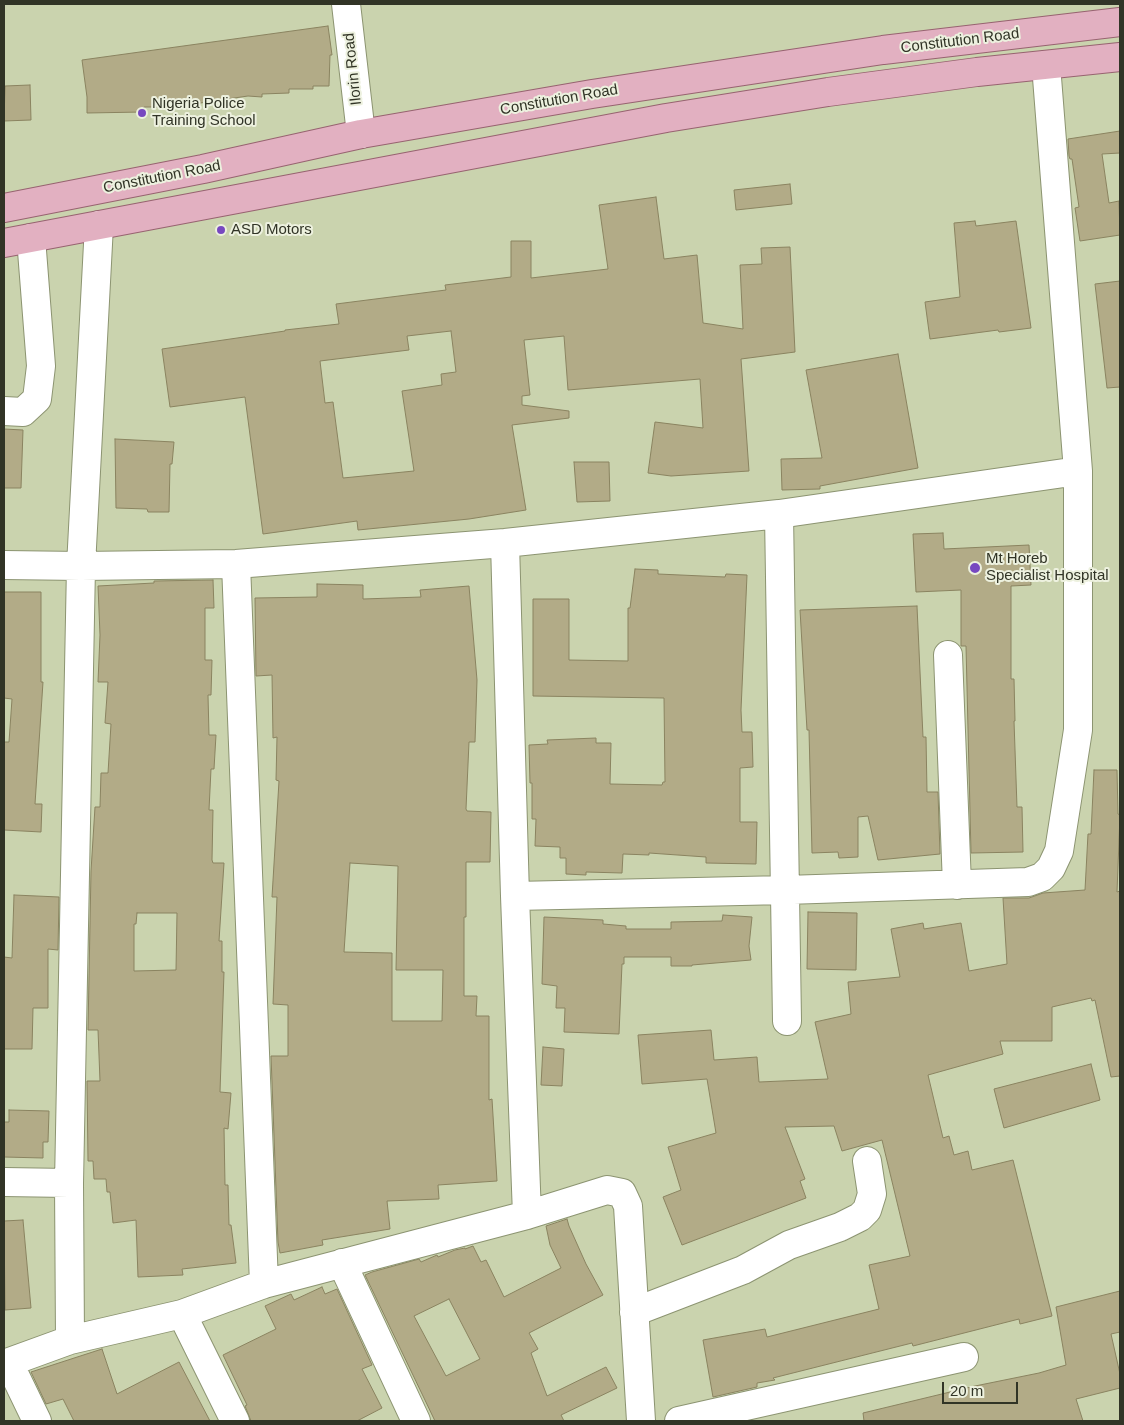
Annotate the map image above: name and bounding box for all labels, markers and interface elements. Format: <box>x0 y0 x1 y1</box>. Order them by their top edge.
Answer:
street label: Constitution Road <box>900 25 1020 57</box>
street label: Ilorin Road <box>340 32 366 106</box>
street label: Constitution Road <box>499 81 619 119</box>
place label: Nigeria Police Training School <box>152 95 256 130</box>
marker: Nigeria Police Training School <box>136 107 148 119</box>
street label: Constitution Road <box>102 157 222 197</box>
place label: ASD Motors <box>231 221 312 239</box>
marker: ASD Motors <box>215 224 227 236</box>
place label: Mt Horeb Specialist Hospital <box>986 550 1109 585</box>
marker: Mt Horeb Specialist Hospital <box>968 561 982 575</box>
scale bar <box>944 1372 1020 1404</box>
text: 20 m <box>950 1382 983 1399</box>

